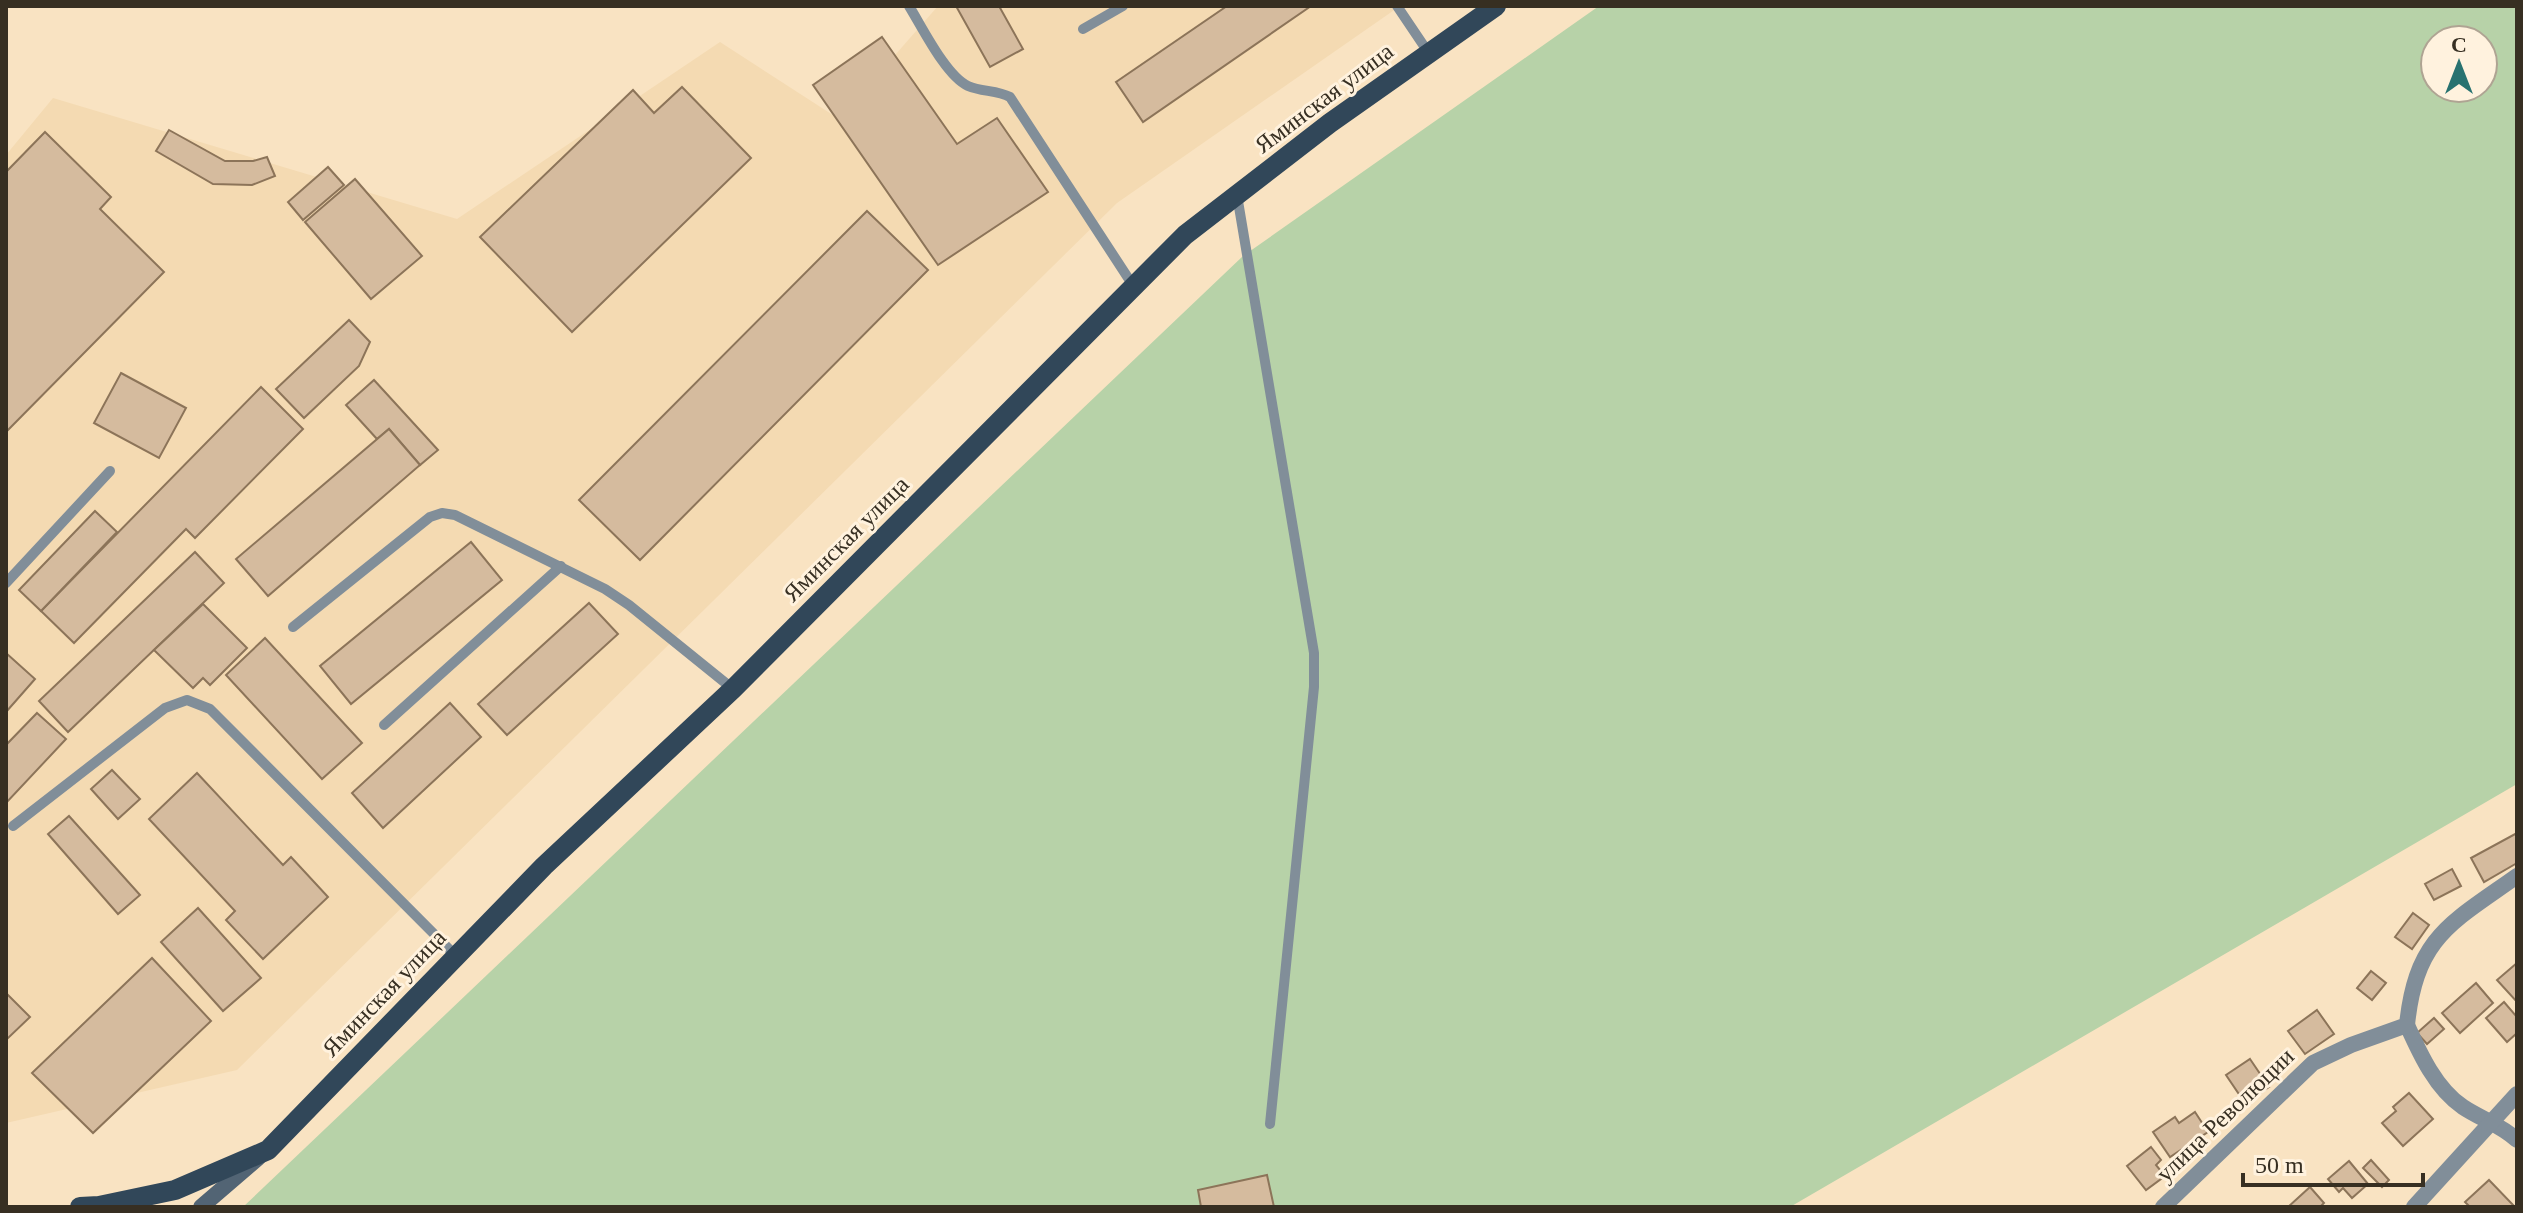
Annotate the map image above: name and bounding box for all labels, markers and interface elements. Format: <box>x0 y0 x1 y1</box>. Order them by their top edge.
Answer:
north arrow <box>2419 24 2499 104</box>
text: С <box>2451 32 2467 57</box>
street label: Яминская улица <box>1250 38 1398 158</box>
street label: Яминская улица <box>778 471 914 607</box>
street label: Яминская улица <box>317 924 451 1062</box>
street label: улица Революции <box>2151 1043 2299 1187</box>
scale bar <box>2243 1137 2423 1187</box>
text: 50 m <box>2255 1152 2304 1178</box>

